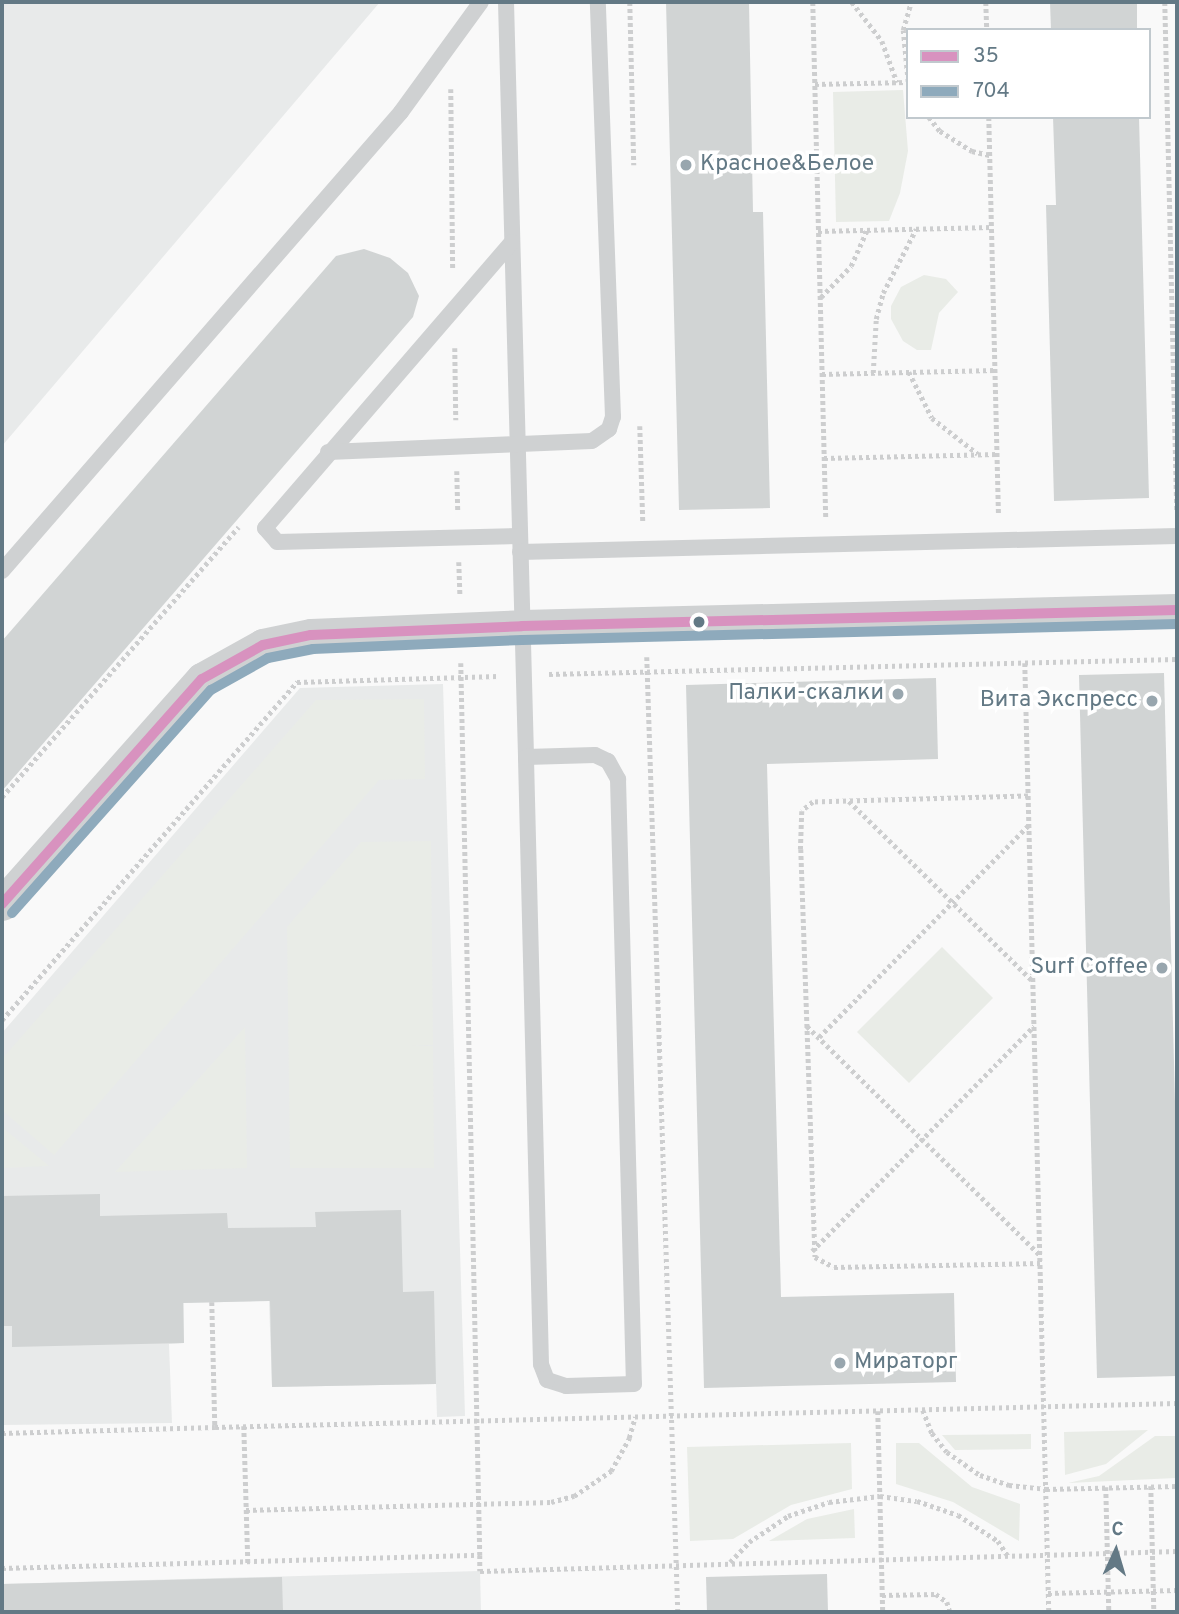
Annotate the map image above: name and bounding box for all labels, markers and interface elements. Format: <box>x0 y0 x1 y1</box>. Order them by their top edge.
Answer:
legend <box>906 28 1151 119</box>
text: 35 <box>973 43 999 70</box>
text: 704 <box>973 78 1010 105</box>
place label: Красное&Белое <box>700 151 874 179</box>
marker: Красное&Белое <box>678 157 694 173</box>
unlabelled marker <box>692 615 706 629</box>
place label: Палки-скалки <box>728 680 884 708</box>
marker: Палки-скалки <box>890 686 906 702</box>
place label: Вита Экспресс <box>980 687 1138 715</box>
marker: Вита Экспресс <box>1144 693 1160 709</box>
place label: Surf Coffee <box>1030 954 1148 982</box>
marker: Surf Coffee <box>1154 960 1170 976</box>
place label: Мираторг <box>854 1349 958 1377</box>
marker: Мираторг <box>832 1355 848 1371</box>
north arrow <box>1081 1516 1151 1586</box>
text: С <box>1111 1518 1124 1542</box>

